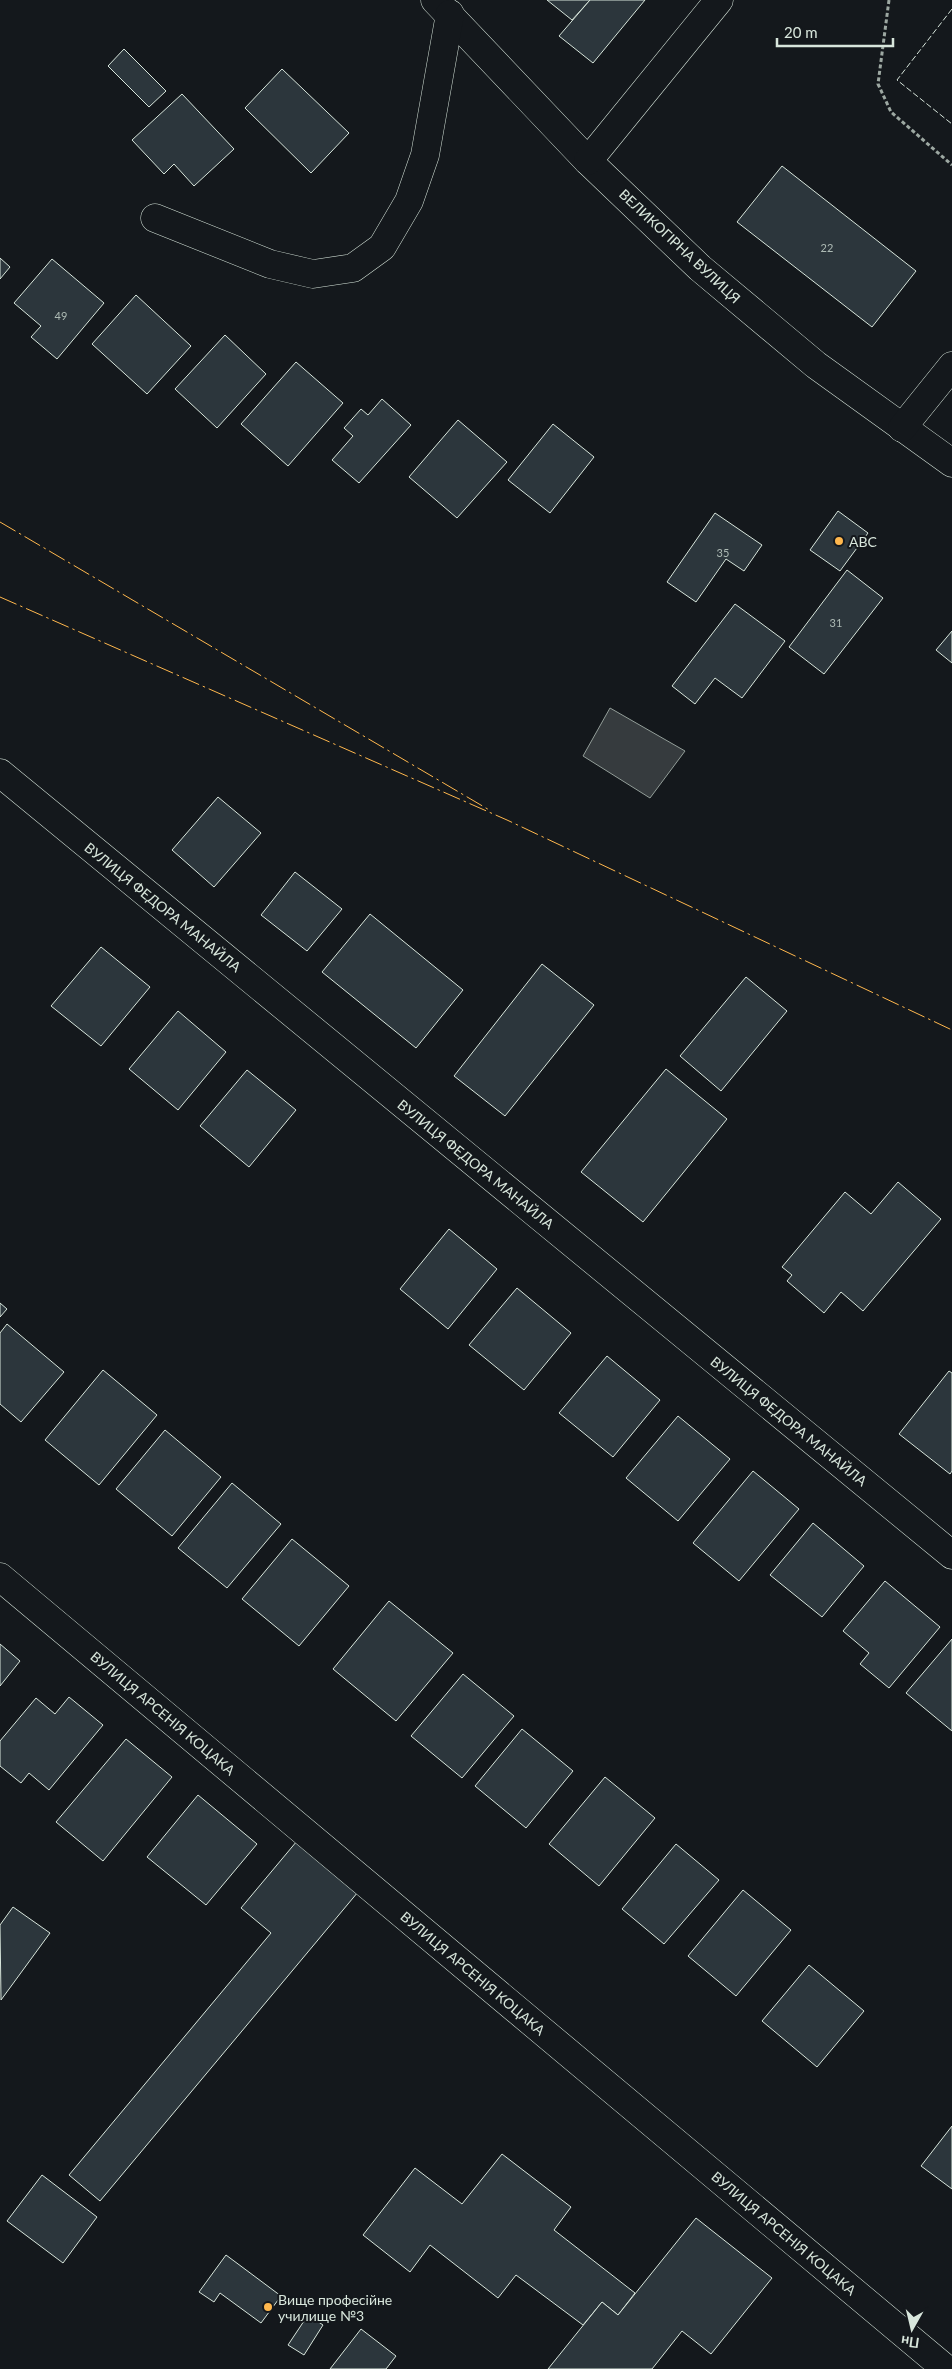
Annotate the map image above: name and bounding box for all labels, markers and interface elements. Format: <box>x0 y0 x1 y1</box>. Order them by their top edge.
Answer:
scale bar <box>777 15 893 47</box>
text: 20 m <box>784 23 818 41</box>
street label: ВЕЛИКОГІРНА ВУЛИЦЯ <box>616 185 744 307</box>
house number: 22 <box>821 241 833 254</box>
house number: 49 <box>55 309 67 322</box>
place label: АВС <box>849 533 878 550</box>
marker: АВС <box>833 535 845 547</box>
house number: 35 <box>717 546 729 559</box>
house number: 31 <box>830 616 842 629</box>
street label: ВУЛИЦЯ ФЕДОРА МАНАЙЛА <box>81 839 245 976</box>
street label: ВУЛИЦЯ ФЕДОРА МАНАЙЛА <box>394 1096 558 1233</box>
street label: ВУЛИЦЯ ФЕДОРА МАНАЙЛА <box>707 1353 871 1490</box>
street label: ВУЛИЦЯ АРСЕНІЯ КОЦАКА <box>87 1647 239 1779</box>
street label: ВУЛИЦЯ АРСЕНІЯ КОЦАКА <box>397 1907 549 2039</box>
street label: ВУЛИЦЯ АРСЕНІЯ КОЦАКА <box>708 2167 860 2299</box>
place label: Вище професійне училище №3 <box>278 2291 392 2324</box>
marker: Вище професійне училище №3 <box>262 2301 274 2313</box>
north arrow <box>887 2304 937 2354</box>
text: Пн <box>900 2333 920 2352</box>

